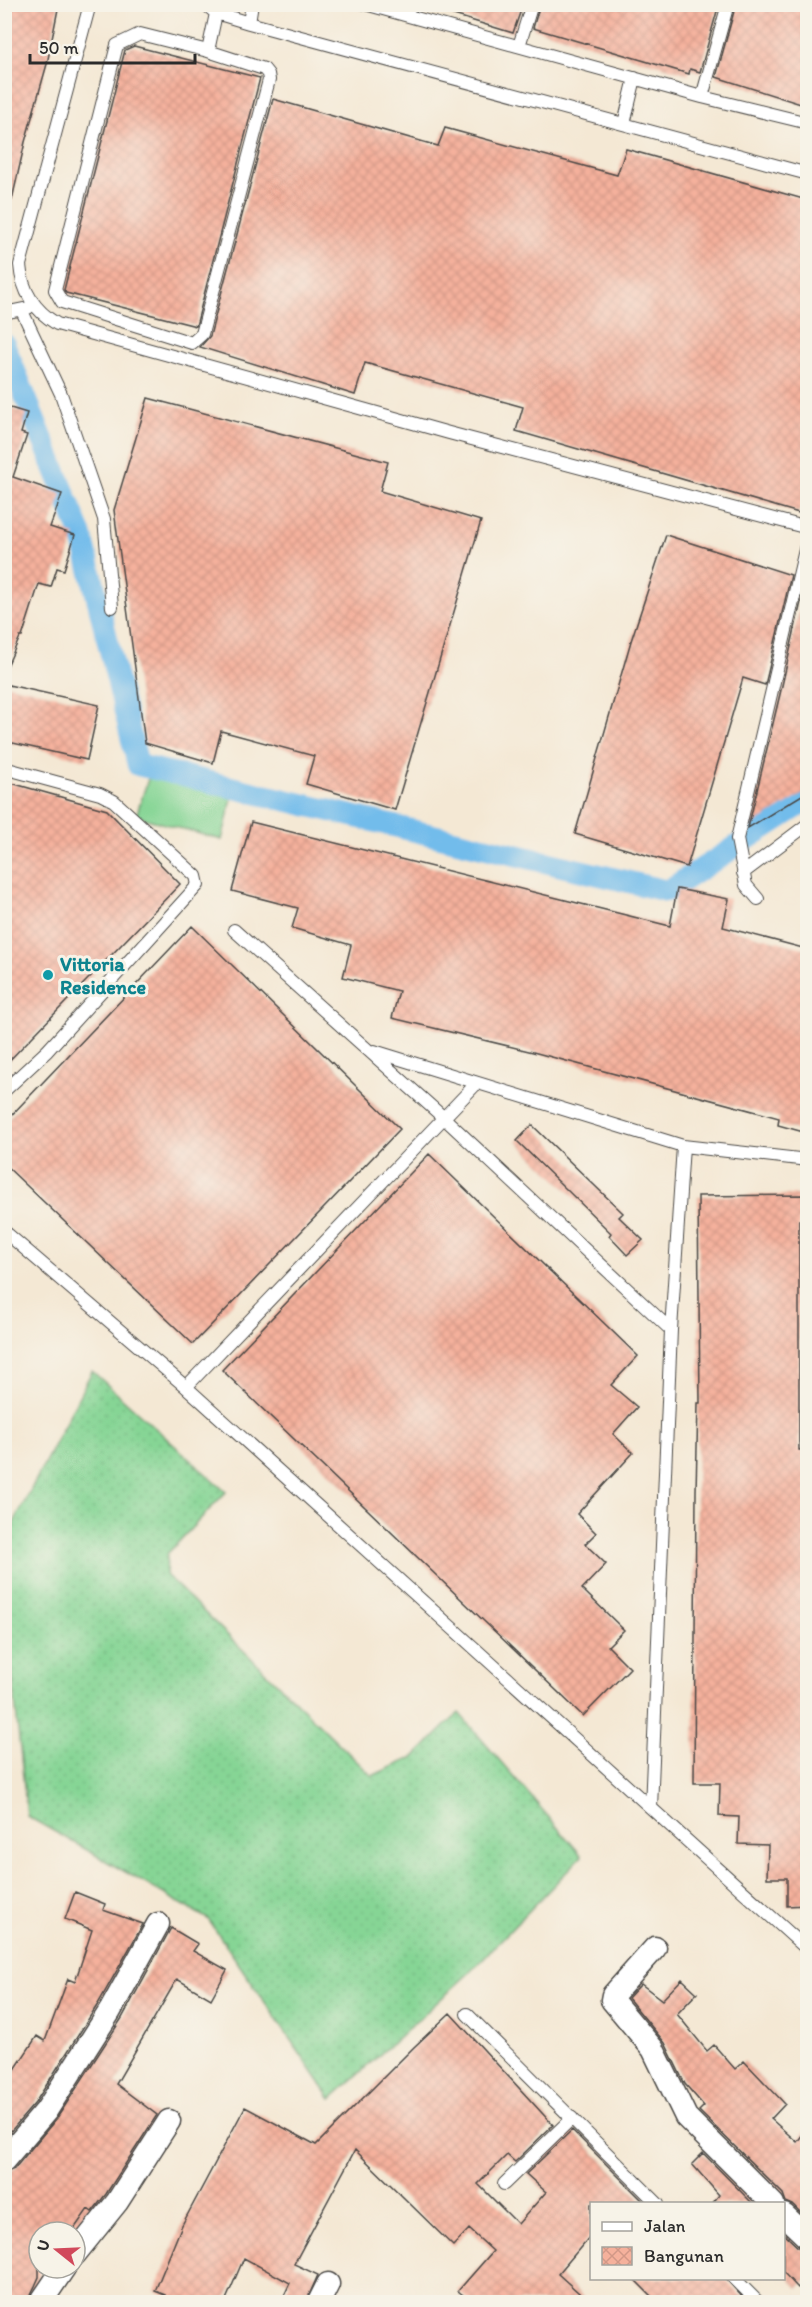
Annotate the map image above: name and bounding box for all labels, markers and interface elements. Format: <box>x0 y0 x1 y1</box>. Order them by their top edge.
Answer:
scale bar <box>30 27 195 65</box>
text: 50 m <box>39 37 79 59</box>
place label: Vittoria Residence <box>60 952 147 999</box>
marker: Vittoria Residence <box>41 968 55 982</box>
legend <box>590 2202 785 2280</box>
text: Jalan <box>644 2215 686 2237</box>
north arrow <box>27 2220 87 2280</box>
text: U <box>33 2238 54 2253</box>
text: Bangunan <box>644 2245 724 2267</box>

